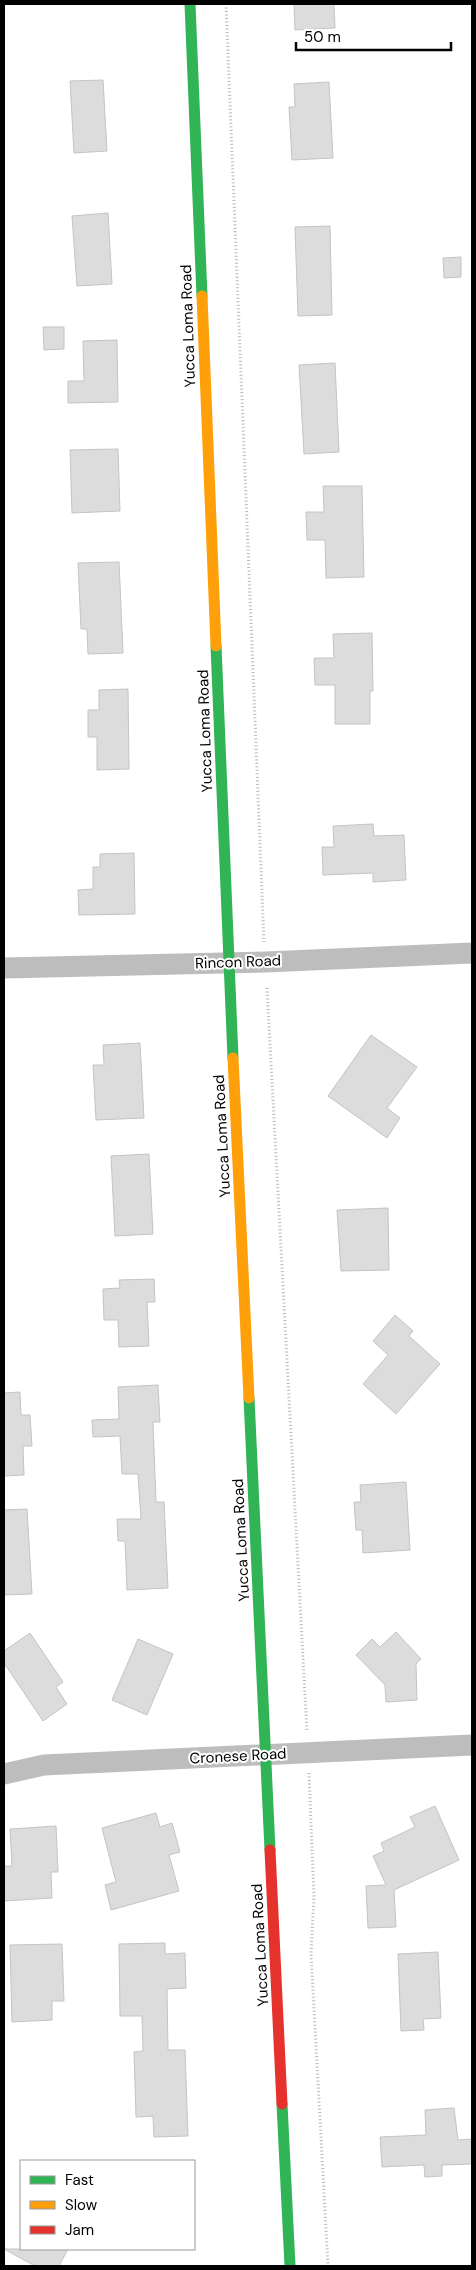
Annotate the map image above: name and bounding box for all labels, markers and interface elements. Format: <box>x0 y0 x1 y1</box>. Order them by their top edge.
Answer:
scale bar <box>296 20 451 52</box>
text: 50 m <box>304 27 341 47</box>
street label: Yucca Loma Road <box>176 264 200 388</box>
street label: Yucca Loma Road <box>193 669 217 793</box>
street label: Rincon Road <box>195 951 281 973</box>
street label: Yucca Loma Road <box>209 1074 235 1198</box>
street label: Yucca Loma Road <box>228 1478 254 1602</box>
street label: Cronese Road <box>189 1743 287 1769</box>
street label: Yucca Loma Road <box>247 1883 273 2007</box>
legend <box>20 2160 195 2250</box>
text: Fast <box>65 2170 94 2190</box>
text: Slow <box>65 2195 98 2215</box>
text: Jam <box>65 2220 94 2240</box>

